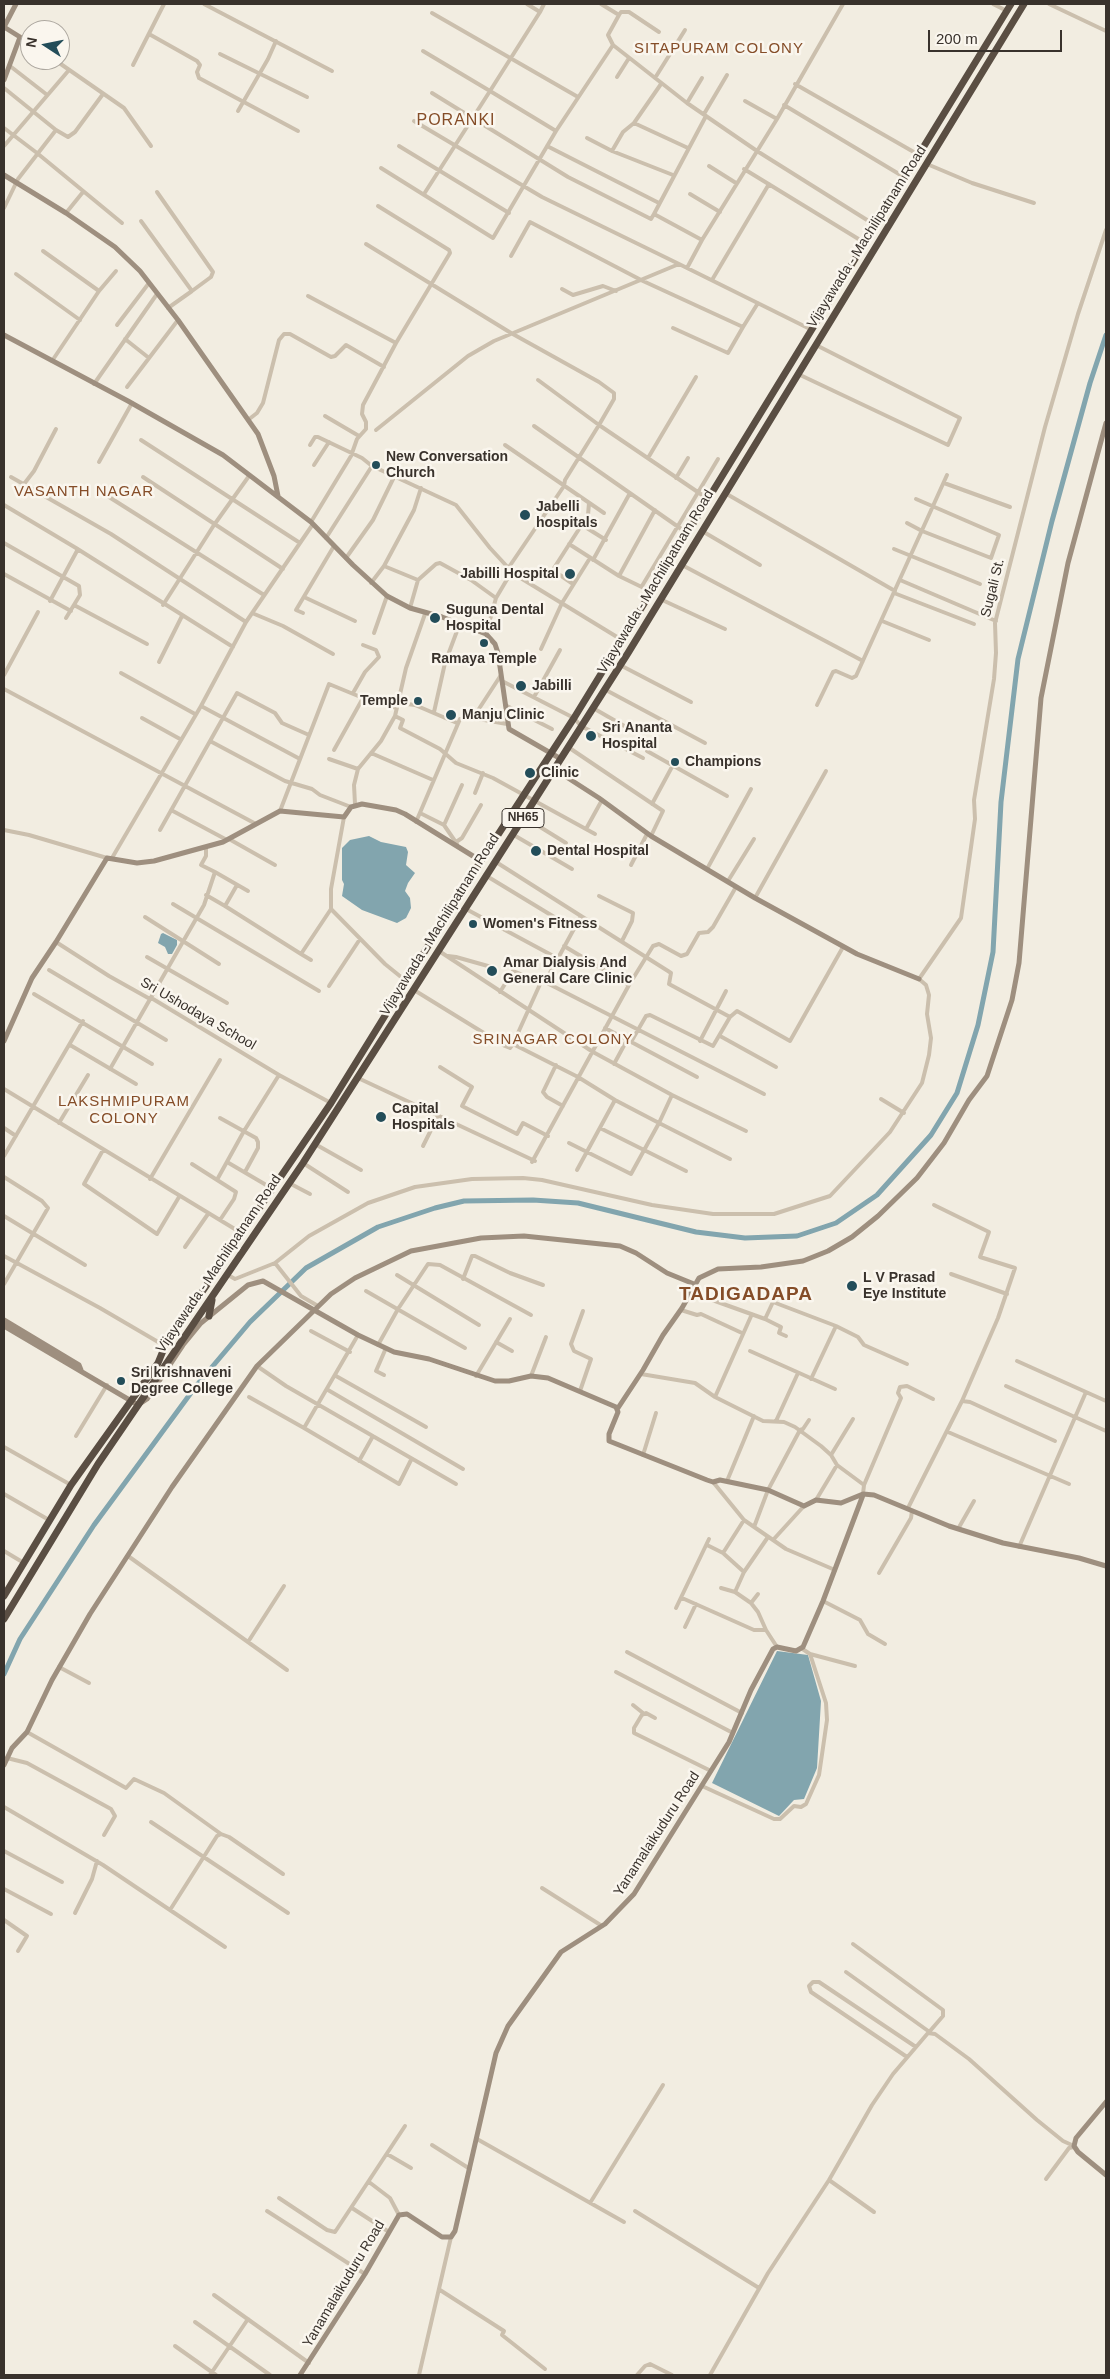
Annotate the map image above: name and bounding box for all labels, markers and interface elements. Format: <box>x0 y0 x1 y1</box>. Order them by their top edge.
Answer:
north arrow <box>20 20 70 70</box>
scale bar <box>930 20 1064 52</box>
text: 200 m <box>936 30 978 47</box>
text: N <box>22 36 40 49</box>
district label: SITAPURAM COLONY <box>632 40 806 58</box>
district label: PORANKI <box>416 111 496 131</box>
street label: Vijayawada - Machilipatnam Road <box>804 143 930 331</box>
place label: New Conversation Church <box>386 449 508 482</box>
marker: New Conversation Church <box>370 459 382 471</box>
district label: VASANTH NAGAR <box>12 483 156 501</box>
street label: Vijayawada - Machilipatnam Road <box>594 487 718 677</box>
place label: Jabelli hospitals <box>536 499 597 532</box>
marker: Jabelli hospitals <box>518 508 532 522</box>
street label: Sugali St. <box>978 557 1008 619</box>
place label: Jabilli Hospital <box>460 566 559 582</box>
marker: Jabilli Hospital <box>563 567 577 581</box>
place label: Suguna Dental Hospital <box>446 602 544 634</box>
marker: Suguna Dental Hospital <box>428 611 442 625</box>
marker: Ramaya Temple <box>478 637 490 649</box>
place label: Ramaya Temple <box>431 651 537 667</box>
place label: Jabilli <box>532 678 572 694</box>
marker: Jabilli <box>514 679 528 693</box>
place label: Temple <box>360 693 408 709</box>
marker: Temple <box>412 695 424 707</box>
place label: Manju Clinic <box>462 707 544 723</box>
marker: Manju Clinic <box>444 708 458 722</box>
place label: Sri Ananta Hospital <box>602 720 672 752</box>
marker: Sri Ananta Hospital <box>584 729 598 743</box>
place label: Champions <box>685 754 761 770</box>
marker: Champions <box>669 756 681 768</box>
place label: Clinic <box>541 765 579 781</box>
marker: Clinic <box>523 766 537 780</box>
road number: NH65 <box>502 808 544 828</box>
street label: Vijayawada - Machilipatnam Road <box>377 831 503 1019</box>
place label: Dental Hospital <box>547 843 649 859</box>
marker: Dental Hospital <box>529 844 543 858</box>
place label: Women's Fitness <box>483 916 597 932</box>
marker: Women's Fitness <box>467 918 479 930</box>
place label: Amar Dialysis And General Care Clinic <box>503 955 632 988</box>
marker: Amar Dialysis And General Care Clinic <box>485 964 499 978</box>
street label: Sri Ushodaya School <box>137 974 259 1054</box>
district label: SRINAGAR COLONY <box>471 1031 635 1049</box>
district label: LAKSHMIPURAM COLONY <box>56 1093 192 1128</box>
place label: Capital Hospitals <box>392 1101 455 1134</box>
marker: Capital Hospitals <box>374 1110 388 1124</box>
street label: Vijayawada - Machilipatnam Road <box>153 1172 285 1356</box>
place label: L V Prasad Eye Institute <box>863 1270 946 1302</box>
marker: L V Prasad Eye Institute <box>845 1279 859 1293</box>
district label: TADIGADAPA <box>678 1284 814 1306</box>
place label: Sri krishnaveni Degree College <box>131 1365 233 1398</box>
marker: Sri krishnaveni Degree College <box>115 1375 127 1387</box>
street label: Yanamalaikuduru Road <box>610 1769 704 1899</box>
street label: Yanamalaikuduru Road <box>299 2217 389 2351</box>

